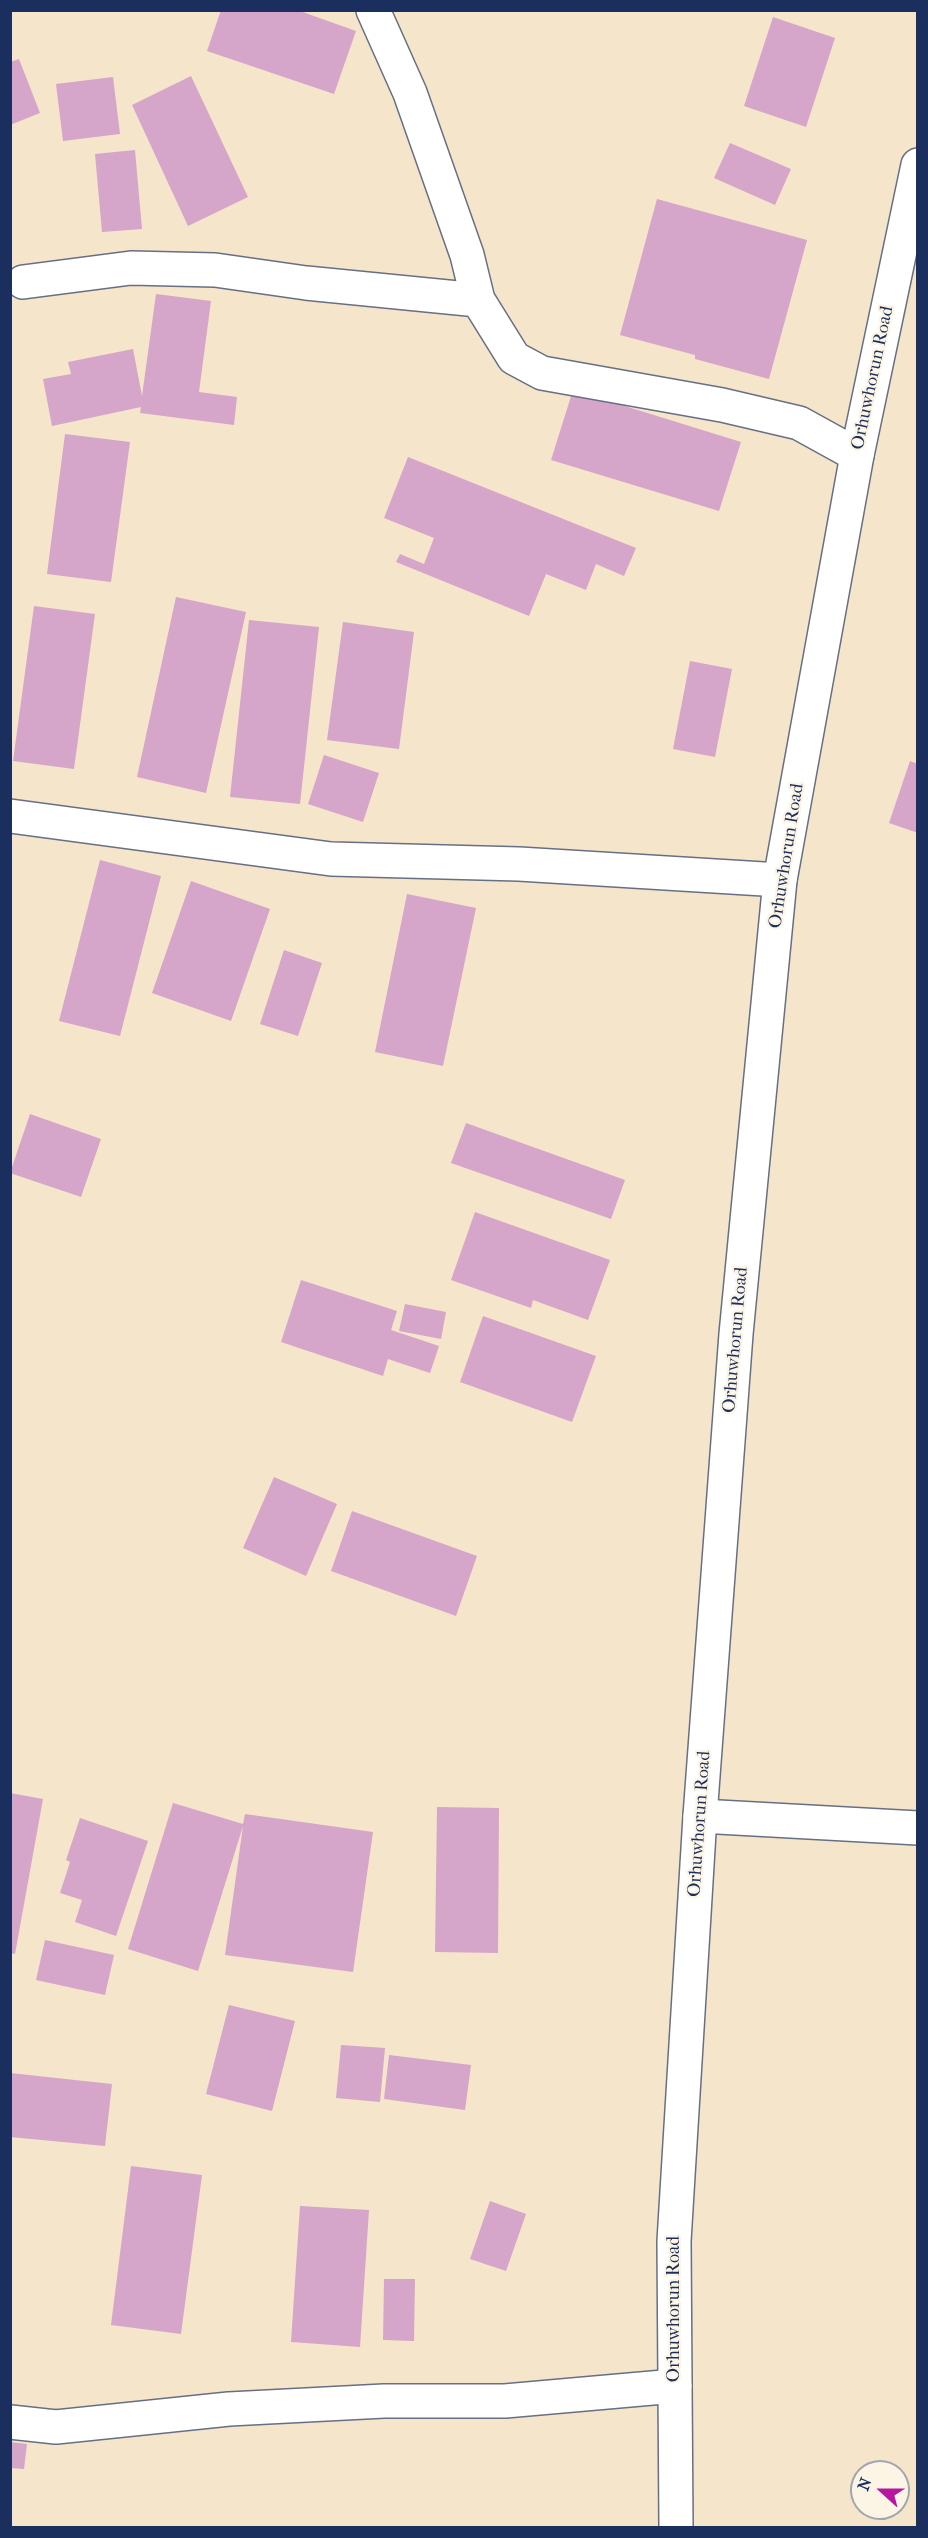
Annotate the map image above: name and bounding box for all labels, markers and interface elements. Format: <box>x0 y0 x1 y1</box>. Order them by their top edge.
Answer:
street label: Orhuwhorun Road <box>847 304 899 452</box>
street label: Orhuwhorun Road <box>765 782 809 930</box>
street label: Orhuwhorun Road <box>719 1266 753 1414</box>
street label: Orhuwhorun Road <box>684 1750 716 1898</box>
street label: Orhuwhorun Road <box>664 2236 686 2382</box>
north arrow <box>850 2460 910 2520</box>
text: N <box>854 2475 876 2493</box>

